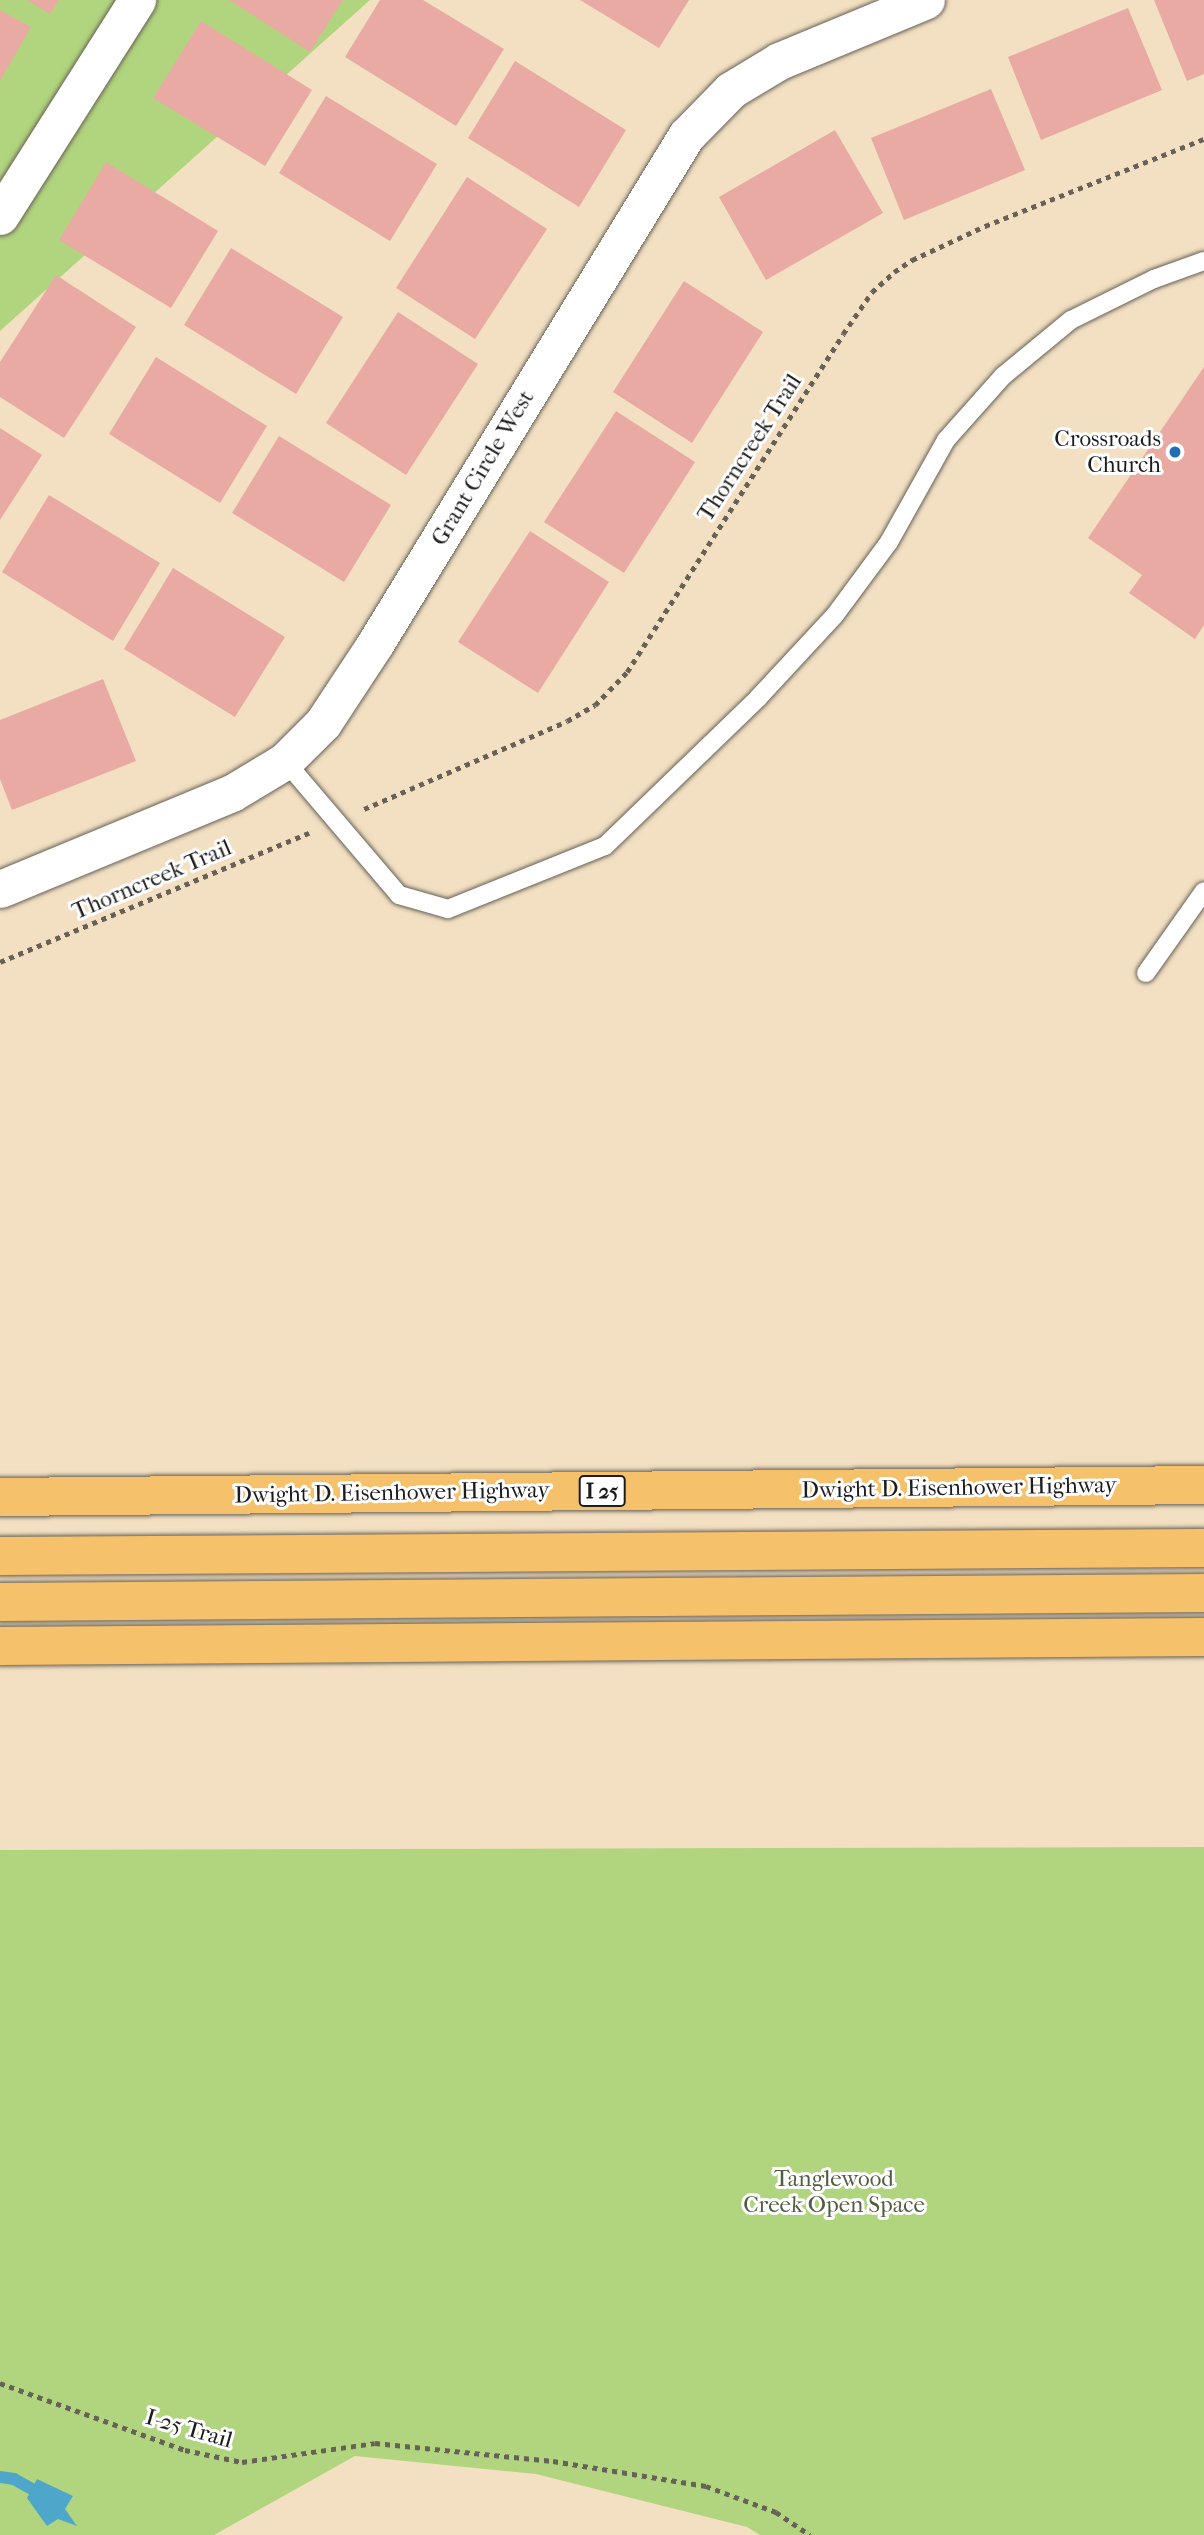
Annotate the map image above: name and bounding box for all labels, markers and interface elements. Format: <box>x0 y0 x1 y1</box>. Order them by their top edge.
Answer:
street label: Thorncreek Trail <box>692 369 808 527</box>
street label: Grant Circle West <box>426 385 540 551</box>
place label: Crossroads Church <box>1054 425 1161 479</box>
marker: Crossroads Church <box>1167 444 1183 460</box>
street label: Thorncreek Trail <box>68 834 236 926</box>
street label: Dwight D. Eisenhower Highway <box>801 1471 1117 1505</box>
road number: I 25 <box>578 1474 626 1508</box>
street label: Dwight D. Eisenhower Highway <box>234 1476 550 1510</box>
park label: Tanglewood Creek Open Space <box>743 2165 925 2219</box>
street label: I-25 Trail <box>142 2403 236 2455</box>

